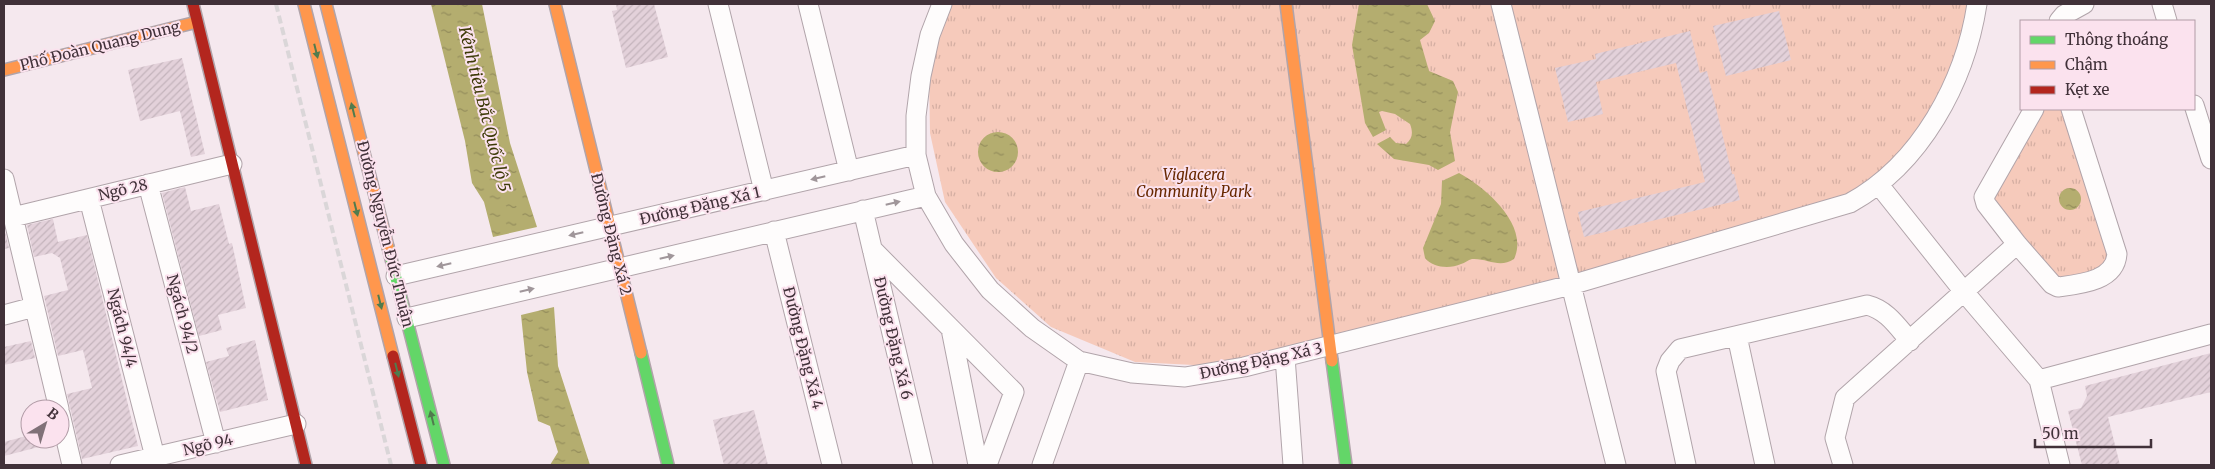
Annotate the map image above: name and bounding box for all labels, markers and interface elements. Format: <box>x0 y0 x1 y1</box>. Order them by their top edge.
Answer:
street label: Phố Đoàn Quang Dung <box>18 15 182 75</box>
legend <box>2020 20 2195 110</box>
water label: Kênh tiêu Bắc Quốc lộ 5 <box>455 23 515 194</box>
text: Thông thoáng <box>2065 30 2168 49</box>
one-way arrow <box>312 43 320 59</box>
text: Chậm <box>2065 55 2108 74</box>
text: Kẹt xe <box>2065 80 2109 99</box>
one-way arrow <box>349 102 357 117</box>
street label: Đường Nguyễn Đức Thuận <box>353 138 419 329</box>
park label: Viglacera Community Park <box>1136 165 1253 201</box>
street label: Đường Đặng Xá 2 <box>587 171 636 297</box>
one-way arrow <box>810 174 825 182</box>
street label: Ngõ 28 <box>96 175 150 204</box>
street label: Đường Đặng Xá 1 <box>638 182 762 229</box>
one-way arrow <box>886 199 901 207</box>
one-way arrow <box>352 201 360 216</box>
one-way arrow <box>569 230 584 238</box>
one-way arrow <box>659 253 675 261</box>
one-way arrow <box>436 261 451 269</box>
street label: Ngách 94/2 <box>163 272 202 356</box>
street label: Đường Đặng Xá 6 <box>870 275 917 401</box>
street label: Đường Đặng Xá 4 <box>779 285 828 411</box>
street label: Ngách 94/4 <box>103 286 141 369</box>
one-way arrow <box>519 286 534 294</box>
one-way arrow <box>376 294 384 309</box>
street label: Đường Đặng Xá 3 <box>1198 338 1324 383</box>
one-way arrow <box>393 363 401 378</box>
north arrow <box>20 399 70 449</box>
text: B <box>44 404 63 424</box>
one-way arrow <box>428 410 436 425</box>
scale bar <box>2035 416 2151 448</box>
text: 50 m <box>2042 424 2079 443</box>
street label: Ngõ 94 <box>181 430 235 459</box>

